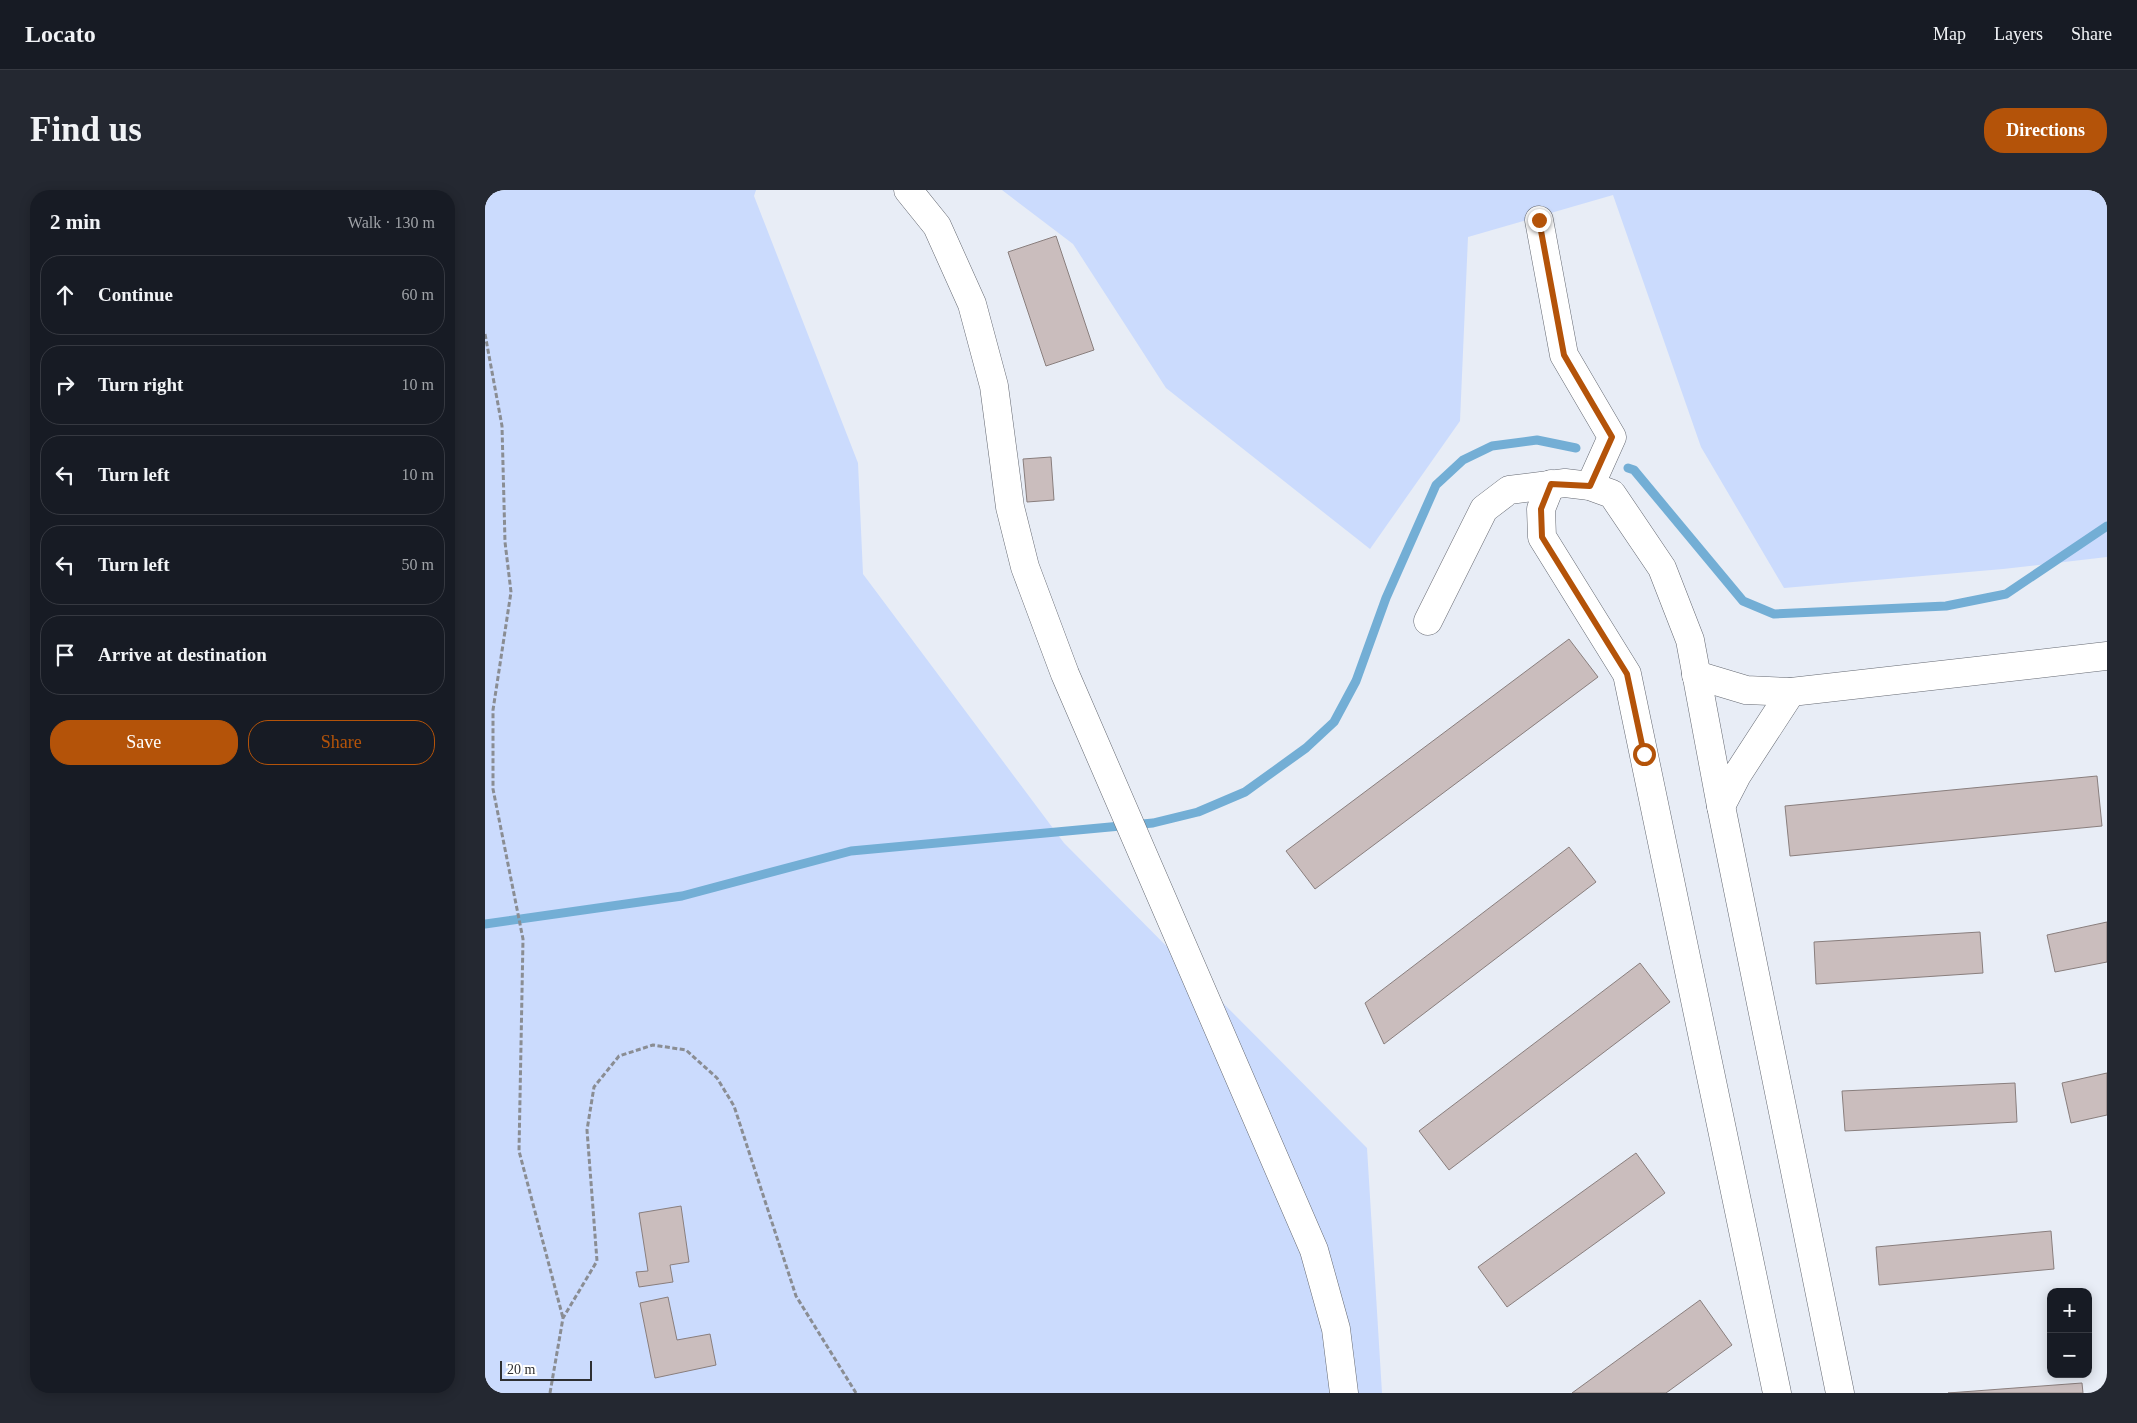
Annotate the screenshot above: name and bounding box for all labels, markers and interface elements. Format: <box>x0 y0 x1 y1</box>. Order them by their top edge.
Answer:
text: Locato <box>25 21 96 47</box>
text: Map <box>1933 24 1966 44</box>
text: Layers <box>1994 24 2043 44</box>
text: Share <box>2071 24 2112 44</box>
button: Directions <box>1984 108 2107 153</box>
text: Find us <box>30 110 142 149</box>
route end <box>1528 209 1551 232</box>
text: 2 min <box>50 210 101 234</box>
text: Walk · 130 m <box>348 214 435 231</box>
icon: ahead <box>51 281 79 309</box>
text: Continue <box>98 284 173 305</box>
text: 60 m <box>402 286 434 303</box>
icon: right <box>51 371 79 399</box>
text: Turn right <box>98 374 183 395</box>
text: 10 m <box>402 376 434 393</box>
icon: left <box>51 461 79 489</box>
text: Turn left <box>98 464 170 485</box>
text: 10 m <box>402 466 434 483</box>
icon: left <box>51 551 79 579</box>
text: Turn left <box>98 554 170 575</box>
text: 50 m <box>402 556 434 573</box>
icon: arrive <box>51 641 79 669</box>
text: Arrive at destination <box>98 644 267 665</box>
button: Save <box>50 720 238 765</box>
button: Share <box>248 720 435 765</box>
route start <box>1633 743 1656 766</box>
map controls <box>2047 1288 2092 1378</box>
button: + <box>2047 1288 2092 1333</box>
button: − <box>2047 1333 2092 1378</box>
scale bar <box>500 1358 593 1381</box>
text: 20 m <box>507 1362 535 1377</box>

